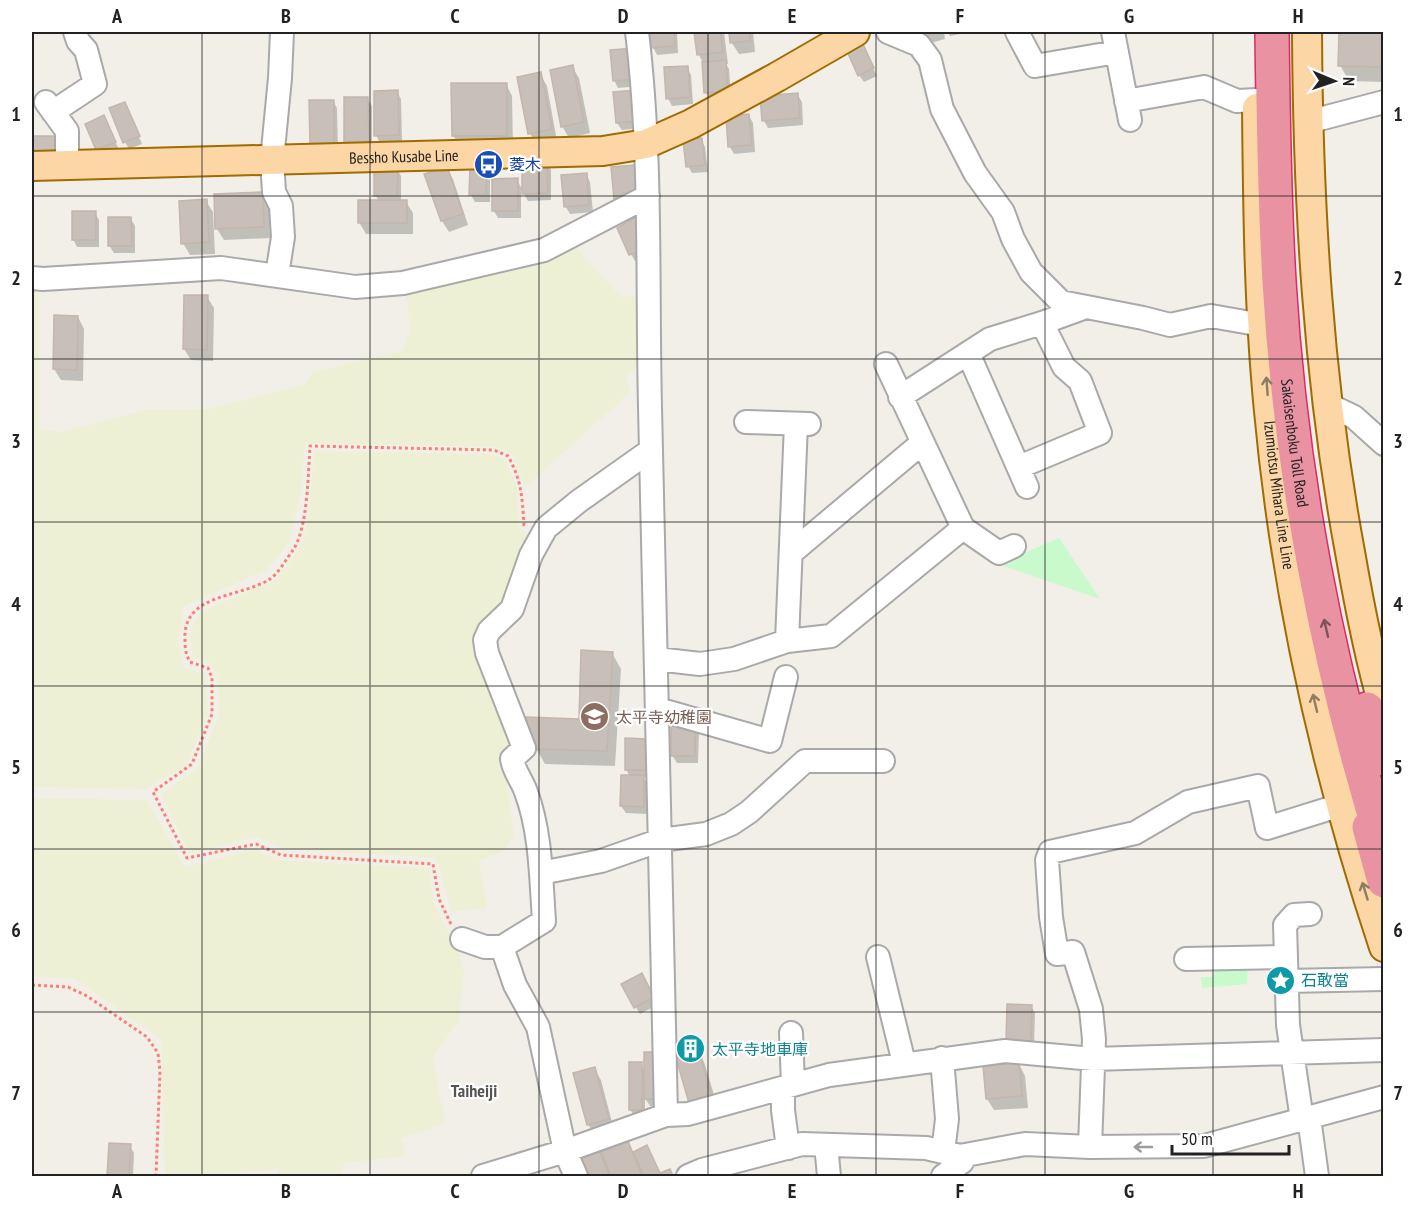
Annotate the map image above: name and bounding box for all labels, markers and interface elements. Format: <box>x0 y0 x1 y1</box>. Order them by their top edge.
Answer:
text: A <box>111 3 123 29</box>
text: B <box>281 3 291 29</box>
text: C <box>450 3 460 29</box>
text: D <box>618 3 629 29</box>
text: E <box>788 3 796 29</box>
text: F <box>956 3 964 29</box>
text: G <box>1124 3 1134 29</box>
text: H <box>1293 3 1303 29</box>
north arrow <box>1304 51 1364 111</box>
text: N <box>1339 77 1359 86</box>
text: 1 <box>11 101 21 127</box>
text: 1 <box>1393 101 1403 127</box>
street label: Bessho Kusabe Line <box>349 145 459 168</box>
bus stop icon: 菱木 <box>472 148 504 180</box>
place label: 菱木 <box>509 154 541 174</box>
text: 2 <box>11 265 21 291</box>
text: 2 <box>1393 265 1403 291</box>
one-way arrow <box>1261 376 1272 396</box>
street label: Sakaisenboku Toll Road <box>1277 378 1314 509</box>
street label: Izumiotsu Mihara Line Line <box>1260 420 1299 571</box>
text: 3 <box>11 428 21 454</box>
text: 3 <box>1393 428 1403 454</box>
text: 4 <box>11 591 21 617</box>
text: 4 <box>1393 591 1403 617</box>
one-way arrow <box>1320 619 1331 638</box>
one-way arrow <box>1309 694 1321 713</box>
school or university icon: 太平寺幼稚園 <box>579 701 611 733</box>
place label: 太平寺幼稚園 <box>616 707 712 727</box>
text: 5 <box>11 754 21 780</box>
text: 5 <box>1393 754 1403 780</box>
one-way arrow <box>1359 882 1370 901</box>
text: 6 <box>11 917 21 943</box>
text: 6 <box>1393 917 1403 943</box>
place icon: 石敢當 <box>1264 964 1296 996</box>
place label: 石敢當 <box>1301 970 1349 990</box>
building icon: 太平寺地車庫 <box>675 1033 707 1065</box>
place label: 太平寺地車庫 <box>712 1039 808 1059</box>
district label: Taiheiji <box>451 1079 497 1102</box>
text: 7 <box>11 1080 21 1106</box>
text: 7 <box>1393 1080 1403 1106</box>
scale bar <box>1172 1118 1289 1156</box>
text: 50 m <box>1181 1127 1213 1150</box>
one-way arrow <box>1133 1141 1153 1153</box>
text: A <box>111 1178 123 1204</box>
text: B <box>281 1178 291 1204</box>
text: C <box>450 1178 460 1204</box>
text: D <box>618 1178 629 1204</box>
text: E <box>788 1178 796 1204</box>
text: F <box>956 1178 964 1204</box>
text: G <box>1124 1178 1134 1204</box>
text: H <box>1293 1178 1303 1204</box>

